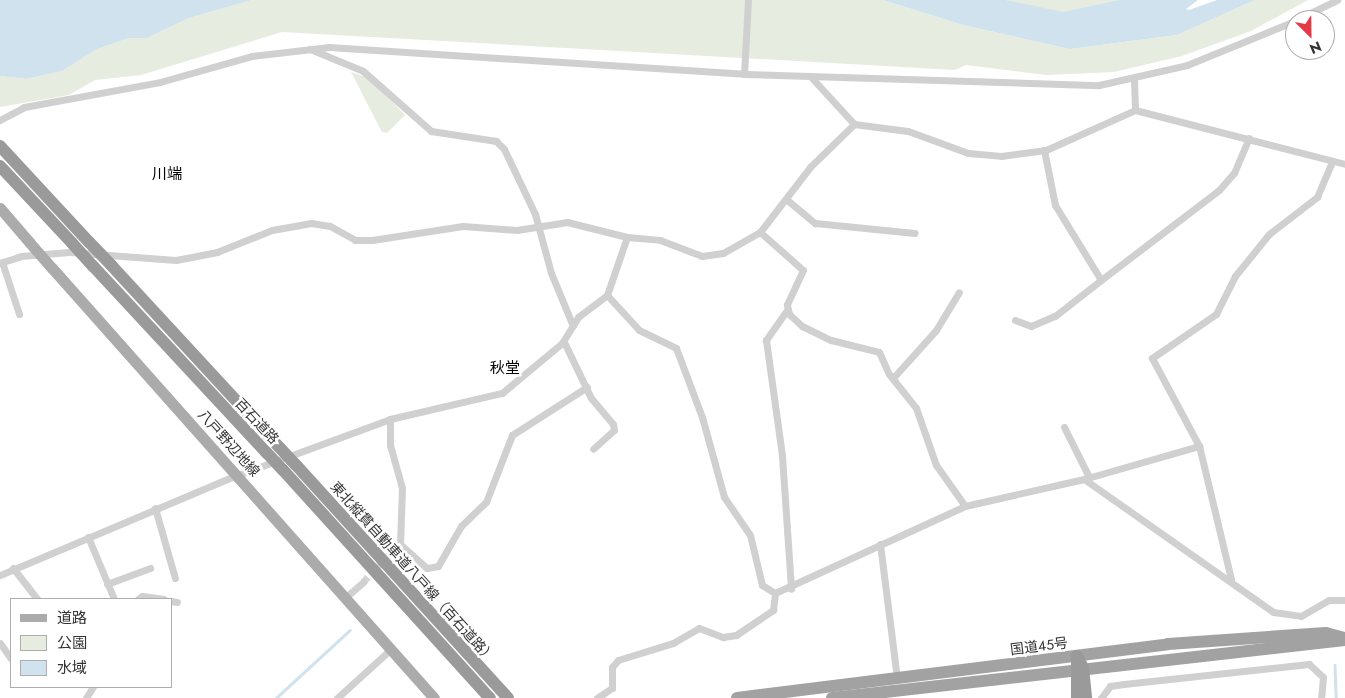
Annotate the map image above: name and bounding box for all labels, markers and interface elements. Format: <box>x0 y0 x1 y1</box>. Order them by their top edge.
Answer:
north arrow <box>1285 10 1335 60</box>
text: N <box>1306 37 1324 59</box>
district label: 川端 <box>152 166 182 184</box>
district label: 秋堂 <box>490 360 520 378</box>
street label: 百石道路 <box>232 395 282 447</box>
street label: 八戸野辺地線 <box>195 406 263 480</box>
street label: 東北縦貫自動車道八戸線（百石道路） <box>327 478 499 666</box>
legend <box>10 598 172 688</box>
text: 道路 <box>57 607 87 629</box>
text: 公園 <box>57 632 87 654</box>
street label: 国道45号 <box>1009 634 1069 658</box>
text: 水域 <box>57 657 87 679</box>

